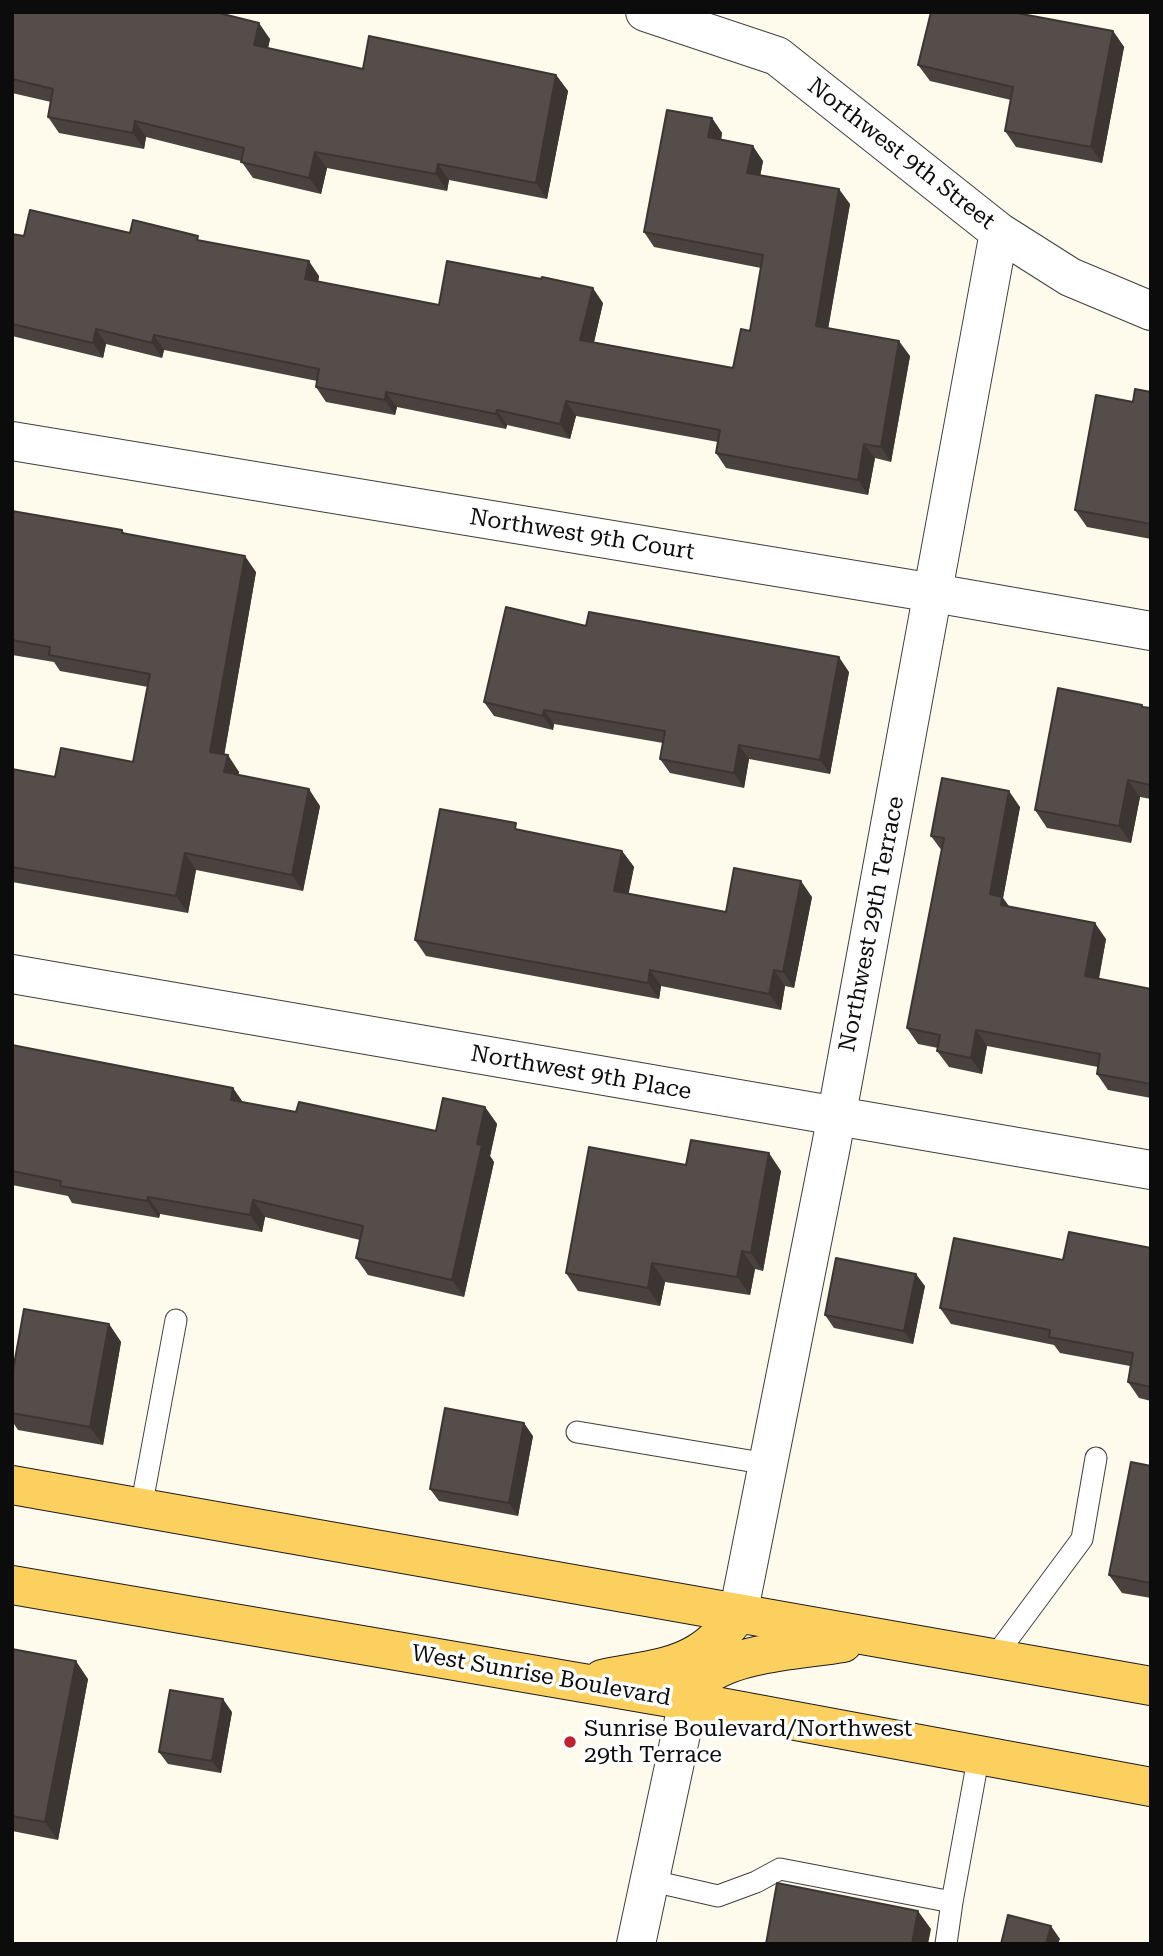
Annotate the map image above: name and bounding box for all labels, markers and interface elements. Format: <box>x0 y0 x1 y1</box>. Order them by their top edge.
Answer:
street label: Northwest 9th Street <box>802 72 1000 236</box>
street label: Northwest 9th Court <box>468 504 696 566</box>
street label: Northwest 29th Terrace <box>834 794 910 1054</box>
street label: Northwest 9th Place <box>469 1040 693 1106</box>
street label: West Sunrise Boulevard <box>409 1640 673 1712</box>
place label: Sunrise Boulevard/Northwest 29th Terrace <box>584 1715 912 1769</box>
marker: Sunrise Boulevard/Northwest 29th Terrace <box>562 1734 578 1750</box>

